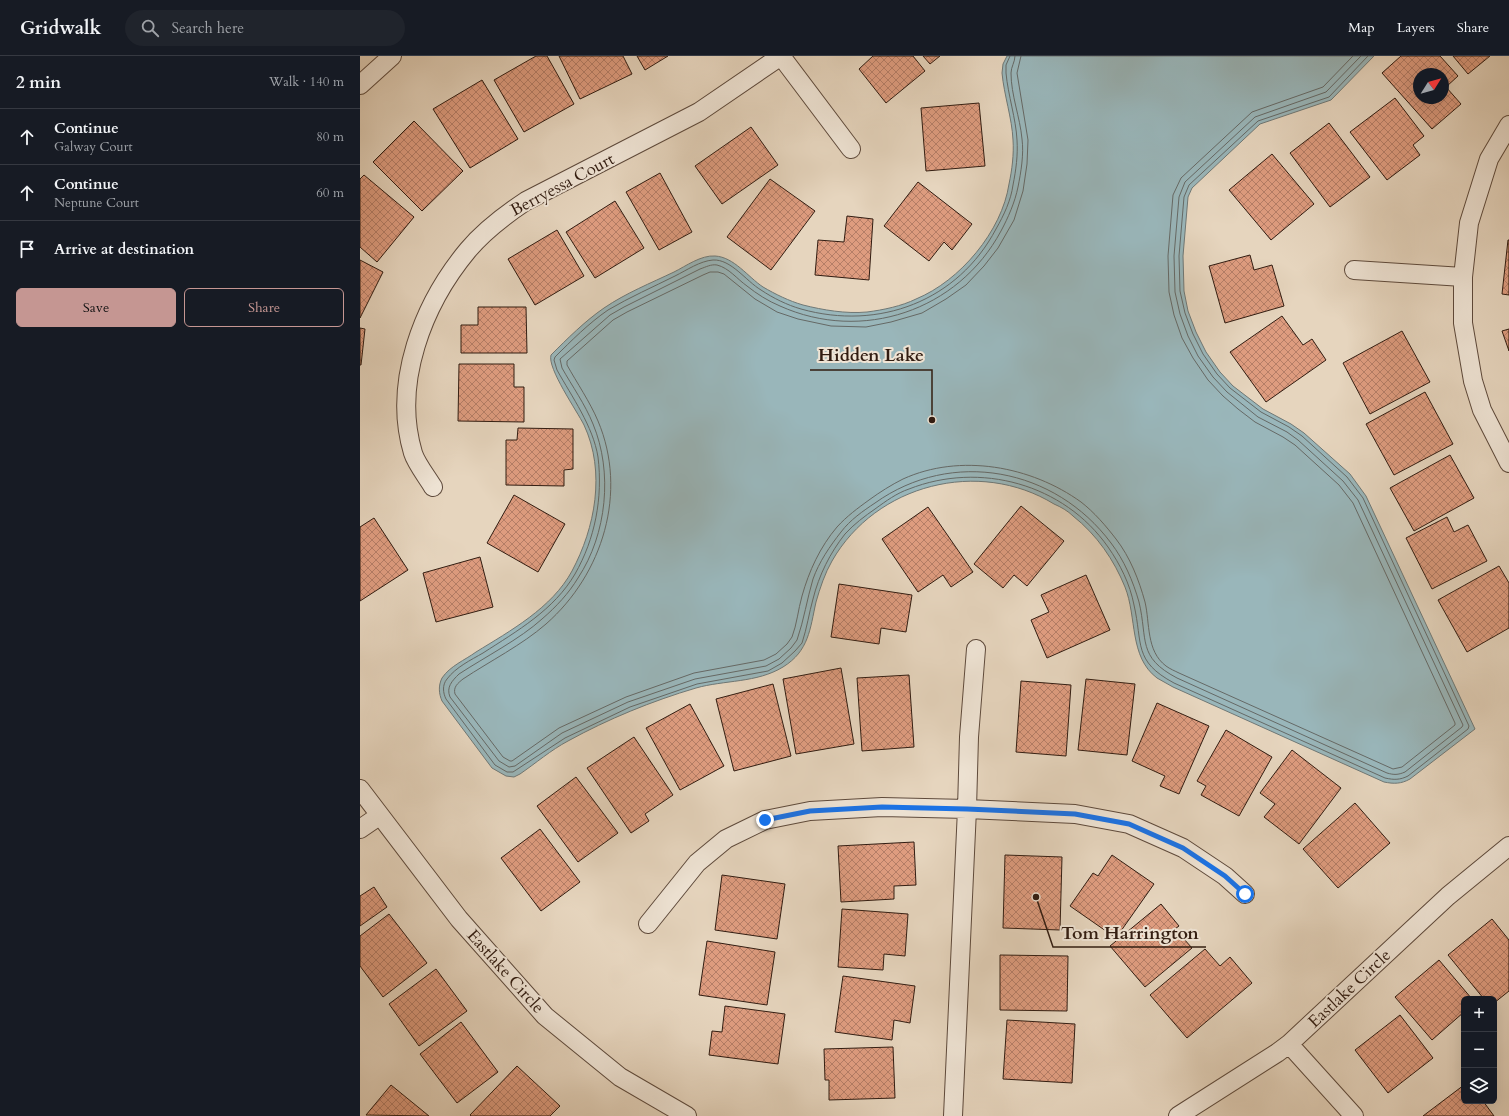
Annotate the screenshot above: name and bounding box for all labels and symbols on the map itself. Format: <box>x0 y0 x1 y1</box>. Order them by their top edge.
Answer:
north arrow <box>1413 68 1449 104</box>
street label: Berryessa Court <box>506 147 619 222</box>
callout: Hidden Lake <box>810 340 932 370</box>
text: Hidden Lake <box>818 343 924 368</box>
route end <box>756 811 774 829</box>
route start <box>1236 885 1254 903</box>
callout: Tom Harrington <box>1053 917 1206 947</box>
text: Tom Harrington <box>1061 921 1199 946</box>
street label: Eastlake Circle <box>462 924 550 1018</box>
street label: Eastlake Circle <box>1303 944 1396 1033</box>

